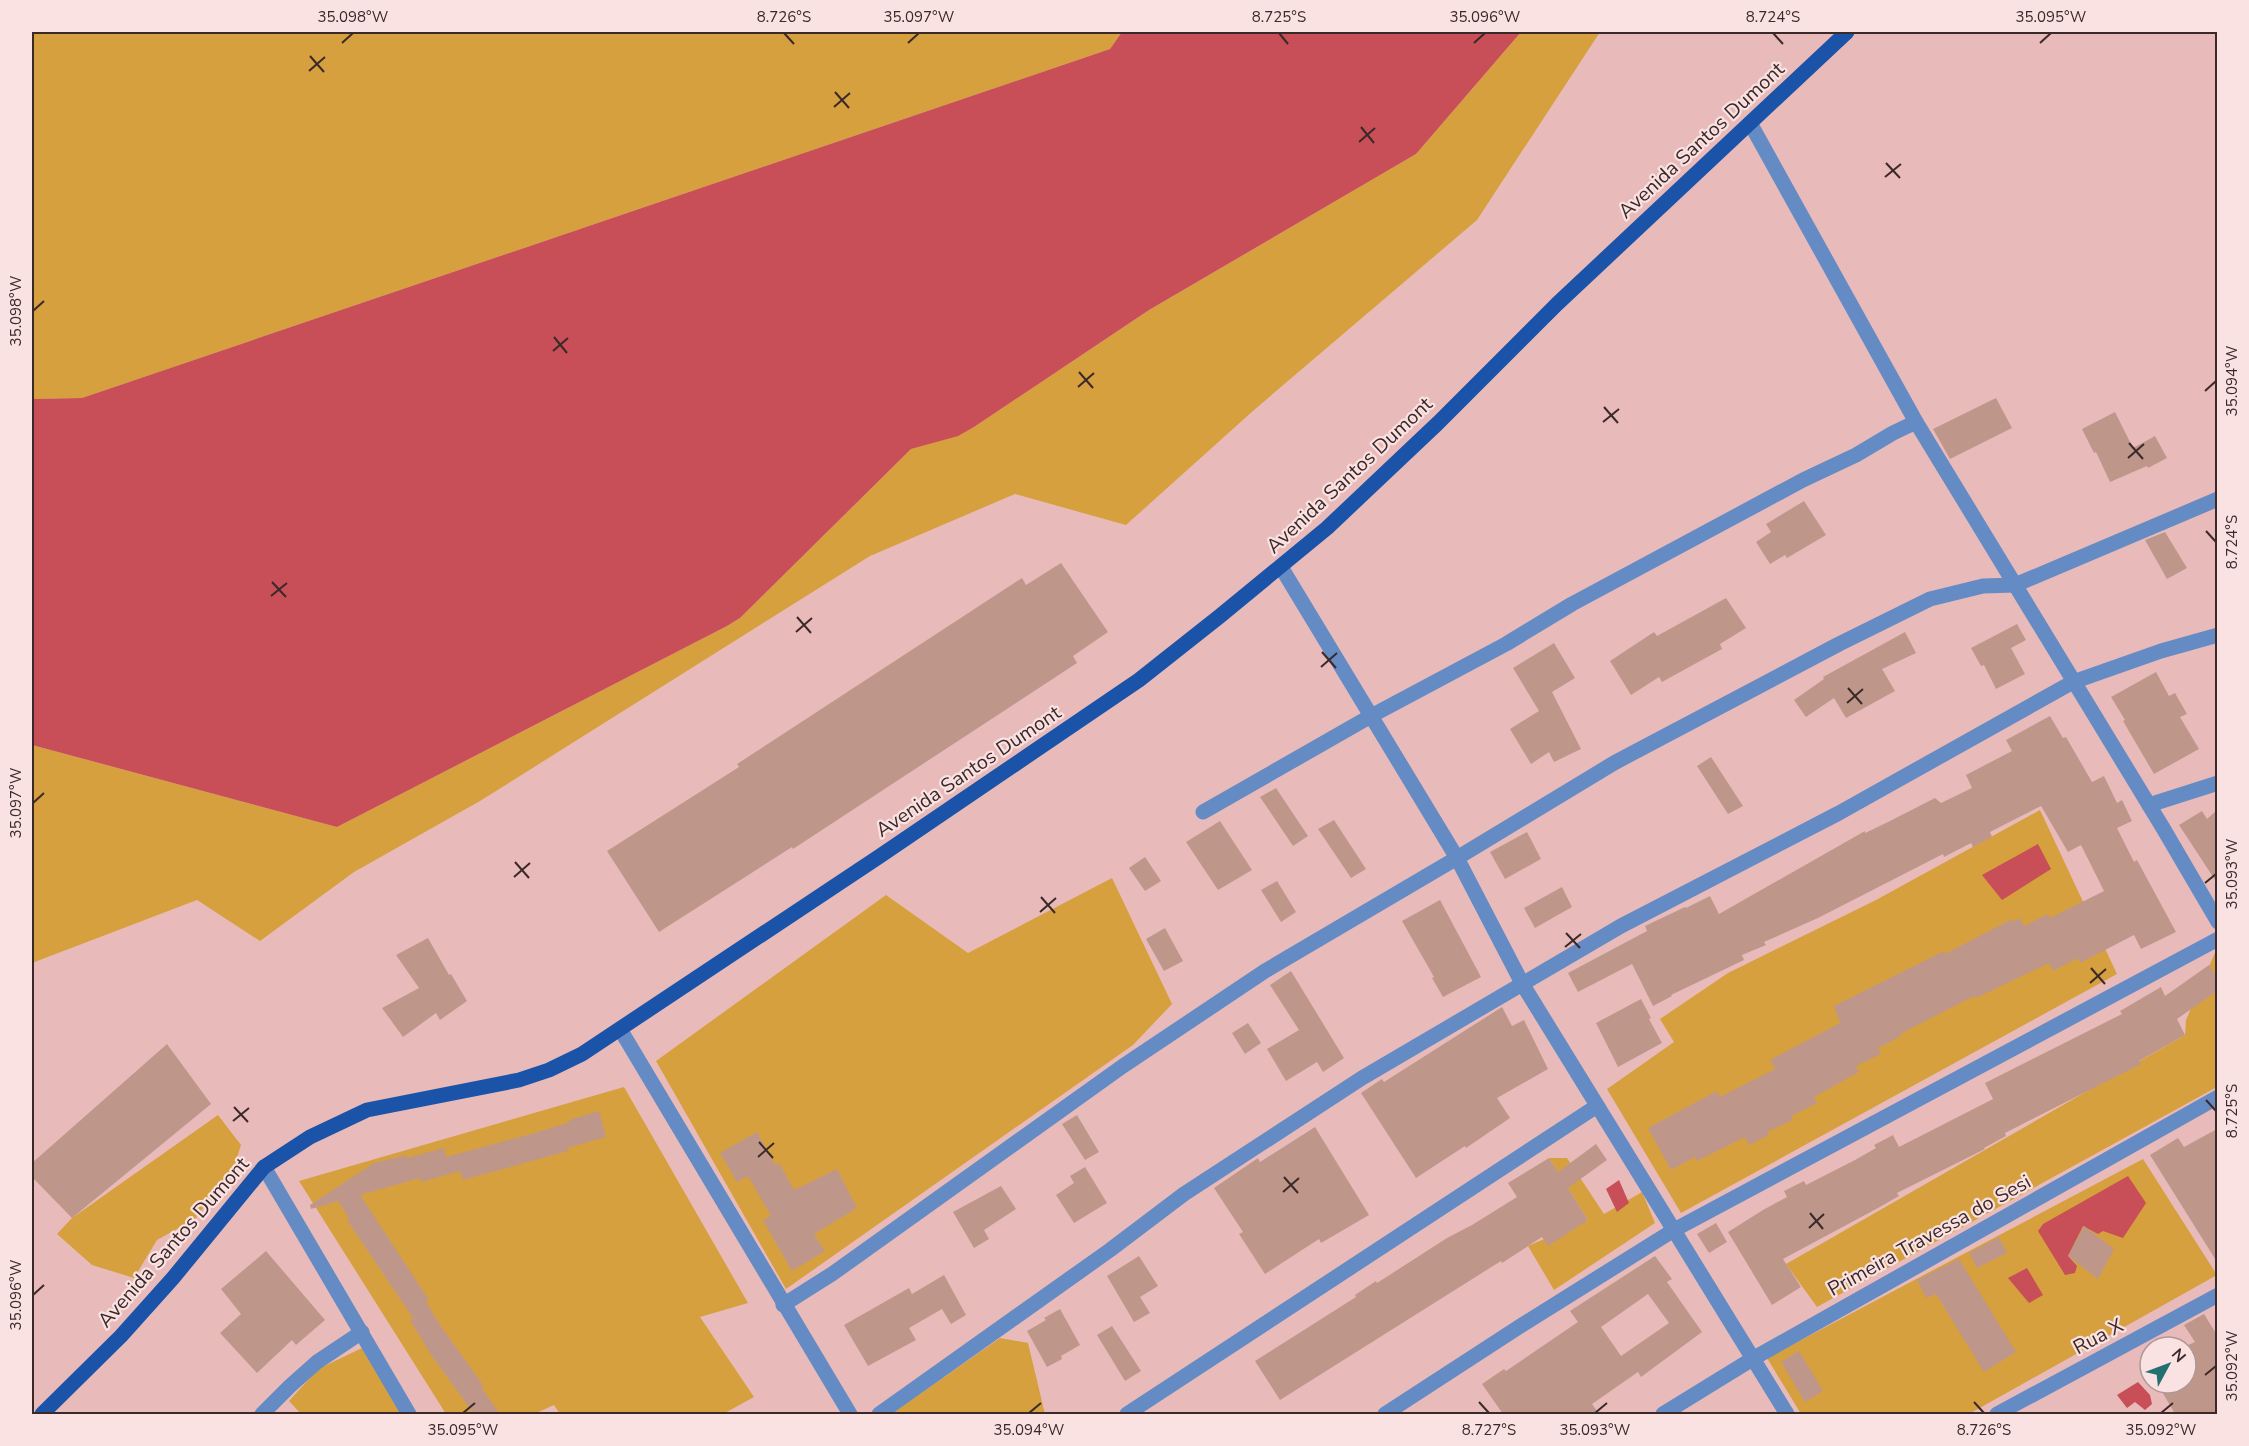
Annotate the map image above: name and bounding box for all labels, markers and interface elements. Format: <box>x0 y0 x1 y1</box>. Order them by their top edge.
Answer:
text: 35.098°W <box>318 7 389 27</box>
text: 8.726°S <box>757 7 811 27</box>
text: 35.097°W <box>884 7 955 27</box>
text: 8.725°S <box>1252 7 1306 27</box>
text: 35.096°W <box>1450 7 1521 27</box>
text: 8.724°S <box>1746 7 1800 27</box>
text: 35.095°W <box>2016 7 2087 27</box>
street label: Avenida Santos Dumont <box>1612 55 1791 225</box>
text: 35.098°W <box>6 275 26 346</box>
text: 35.094°W <box>2222 345 2242 416</box>
street label: Avenida Santos Dumont <box>1260 390 1439 560</box>
text: 8.724°S <box>2222 515 2242 569</box>
street label: Avenida Santos Dumont <box>870 699 1067 844</box>
text: 35.097°W <box>6 767 26 838</box>
text: 35.093°W <box>2222 838 2242 909</box>
text: 8.725°S <box>2222 1084 2242 1138</box>
street label: Avenida Santos Dumont <box>92 1150 256 1333</box>
street label: Primeira Travessa do Sesi <box>1823 1168 2036 1303</box>
text: 35.096°W <box>6 1259 26 1330</box>
street label: Rua X <box>2068 1312 2128 1361</box>
text: 35.092°W <box>2222 1330 2242 1401</box>
north arrow <box>2138 1335 2198 1395</box>
text: N <box>2166 1344 2191 1368</box>
text: 35.095°W <box>428 1420 499 1440</box>
text: 35.094°W <box>994 1420 1065 1440</box>
text: 8.727°S <box>1462 1420 1516 1440</box>
text: 35.093°W <box>1560 1420 1631 1440</box>
text: 8.726°S <box>1957 1420 2011 1440</box>
text: 35.092°W <box>2126 1420 2197 1440</box>

